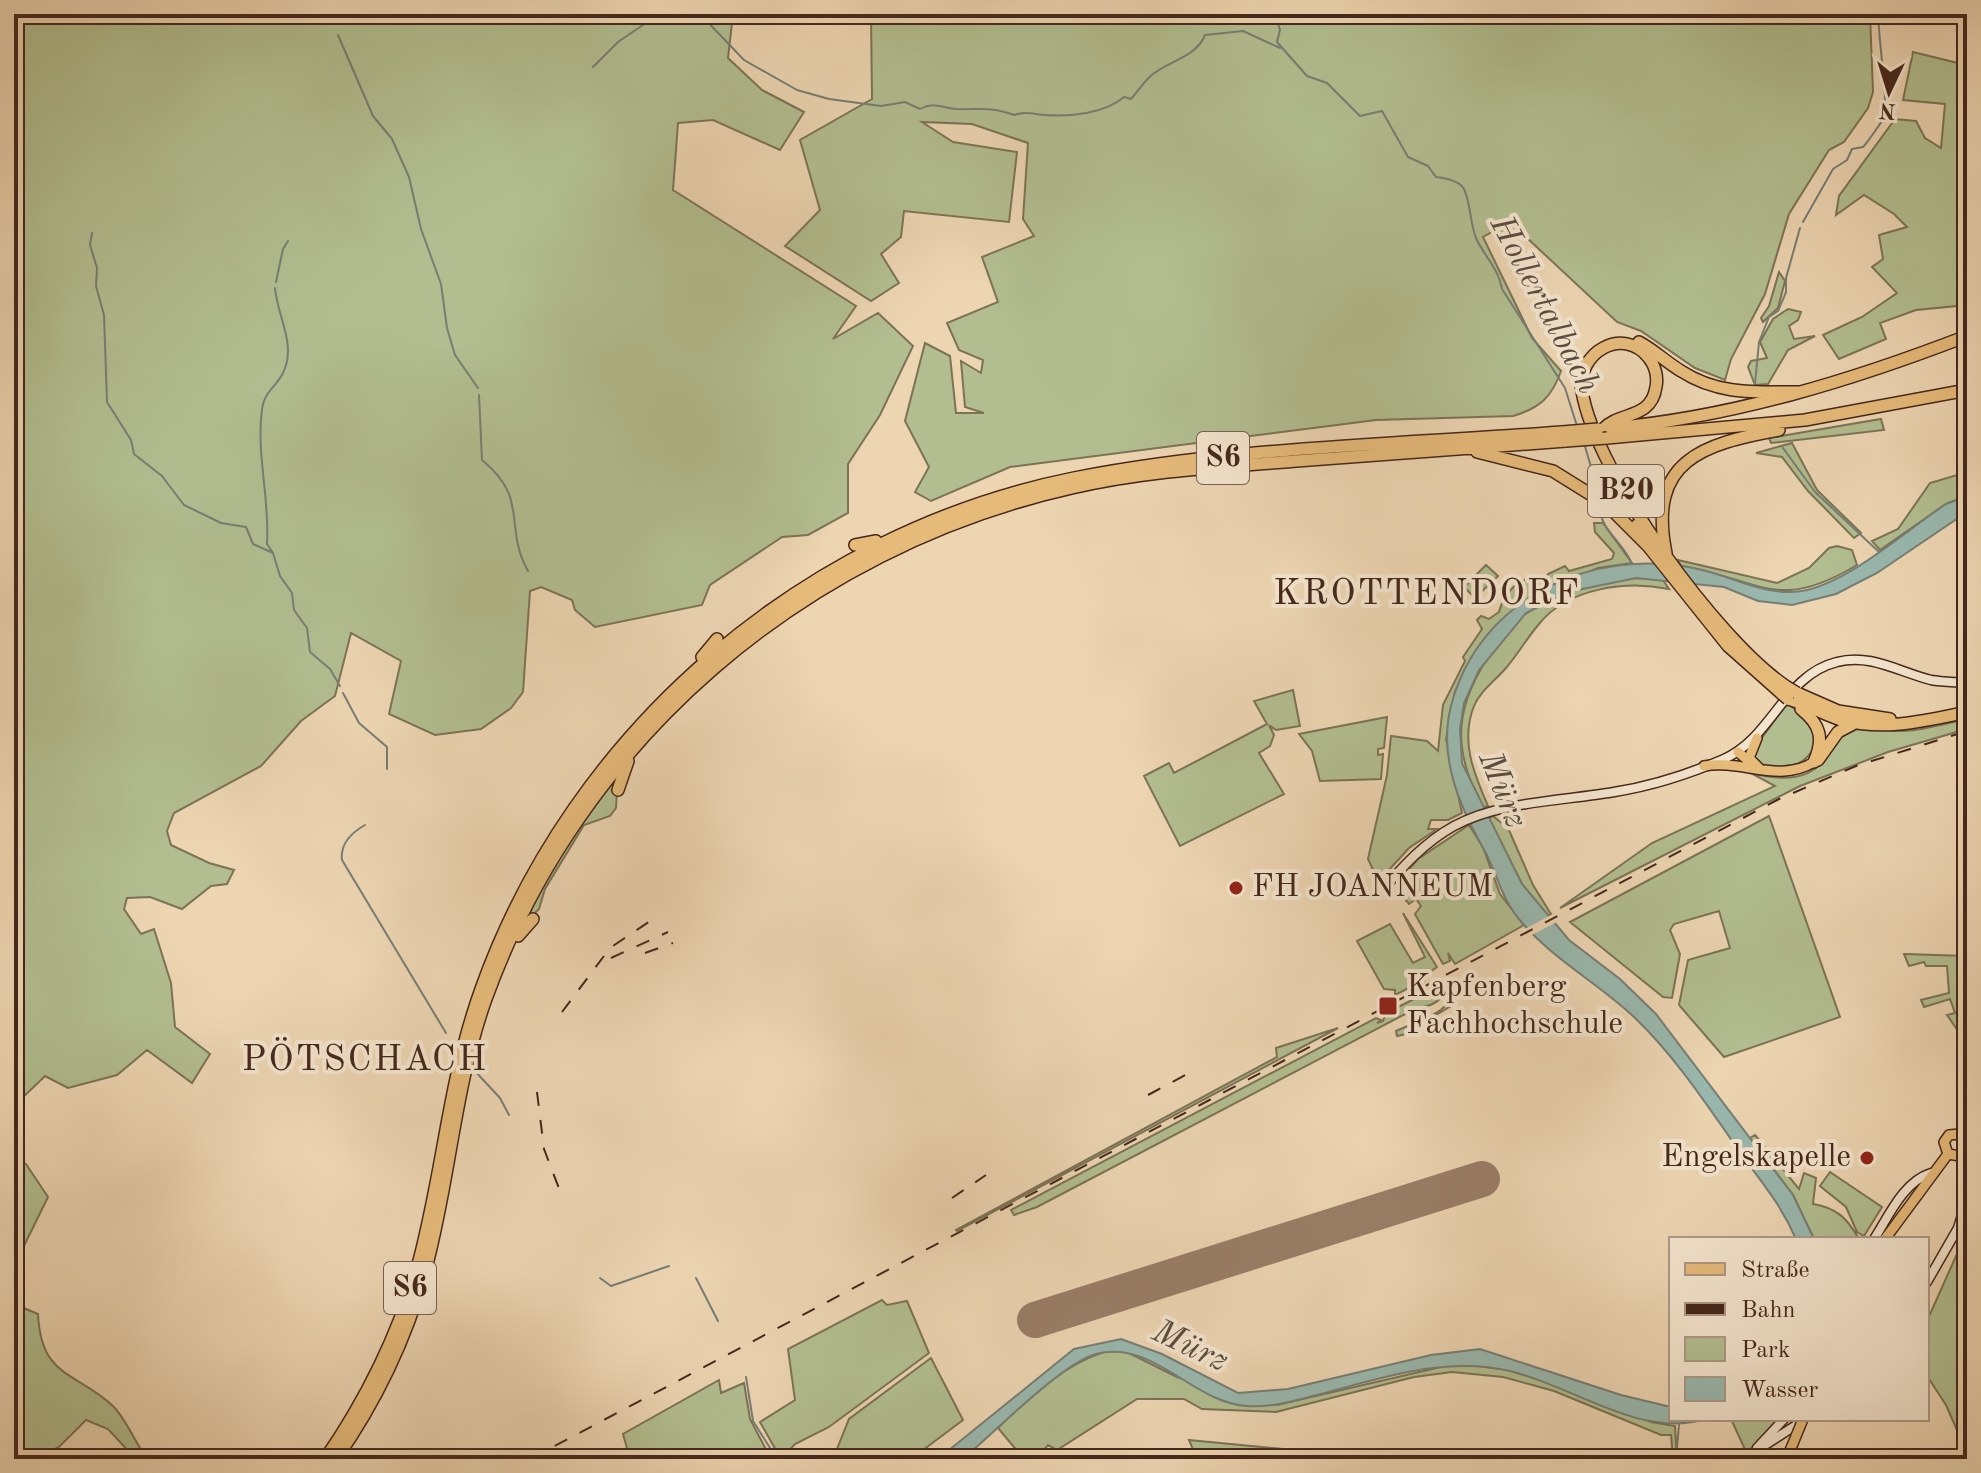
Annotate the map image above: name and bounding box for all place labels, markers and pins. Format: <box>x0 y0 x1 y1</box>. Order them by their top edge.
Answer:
place label: FH JOANNEUM <box>1252 872 1493 904</box>
marker: FH JOANNEUM <box>1227 879 1245 897</box>
place label: Kapfenberg Fachhochschule <box>1406 972 1623 1041</box>
marker: Kapfenberg Fachhochschule <box>1377 995 1399 1017</box>
place label: Engelskapelle <box>1661 1142 1851 1174</box>
marker: Engelskapelle <box>1858 1149 1876 1167</box>

